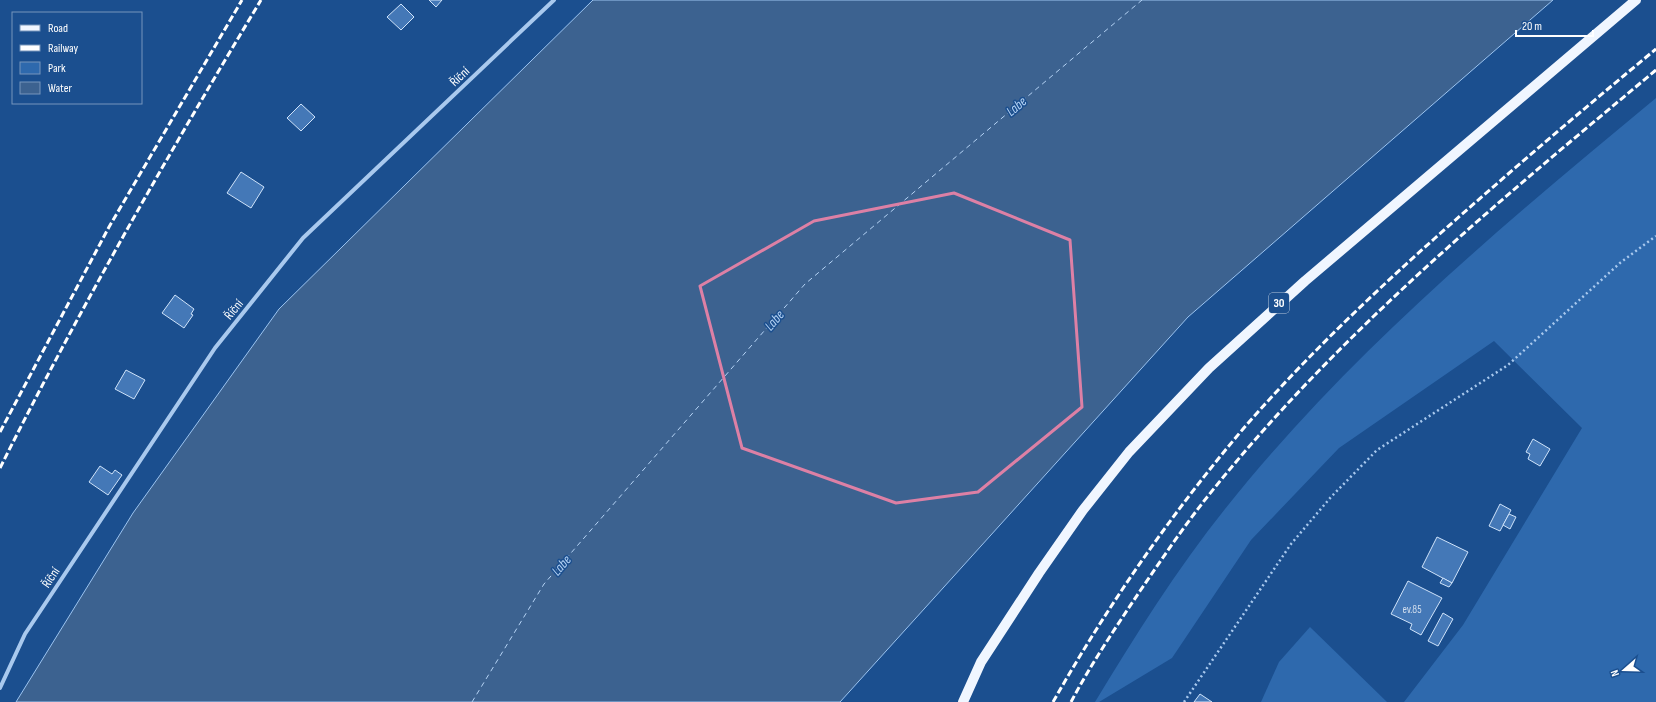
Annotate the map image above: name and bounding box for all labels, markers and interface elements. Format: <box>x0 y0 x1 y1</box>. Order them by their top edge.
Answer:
legend <box>12 12 142 104</box>
scale bar <box>1516 12 1593 38</box>
text: 20 m <box>1522 19 1542 34</box>
text: Road <box>48 21 68 36</box>
text: Railway <box>48 41 79 56</box>
text: Park <box>48 61 66 76</box>
street label: Říční <box>446 63 473 90</box>
text: Water <box>48 81 72 96</box>
water label: Labe <box>1003 93 1031 120</box>
road number: 30 <box>1269 293 1289 313</box>
street label: Říční <box>221 296 247 323</box>
water label: Labe <box>761 306 788 334</box>
water label: Labe <box>548 551 575 579</box>
street label: Říční <box>38 564 64 591</box>
house number: ev.85 <box>1402 603 1422 616</box>
north arrow <box>1604 650 1644 690</box>
text: N <box>1608 668 1622 678</box>

